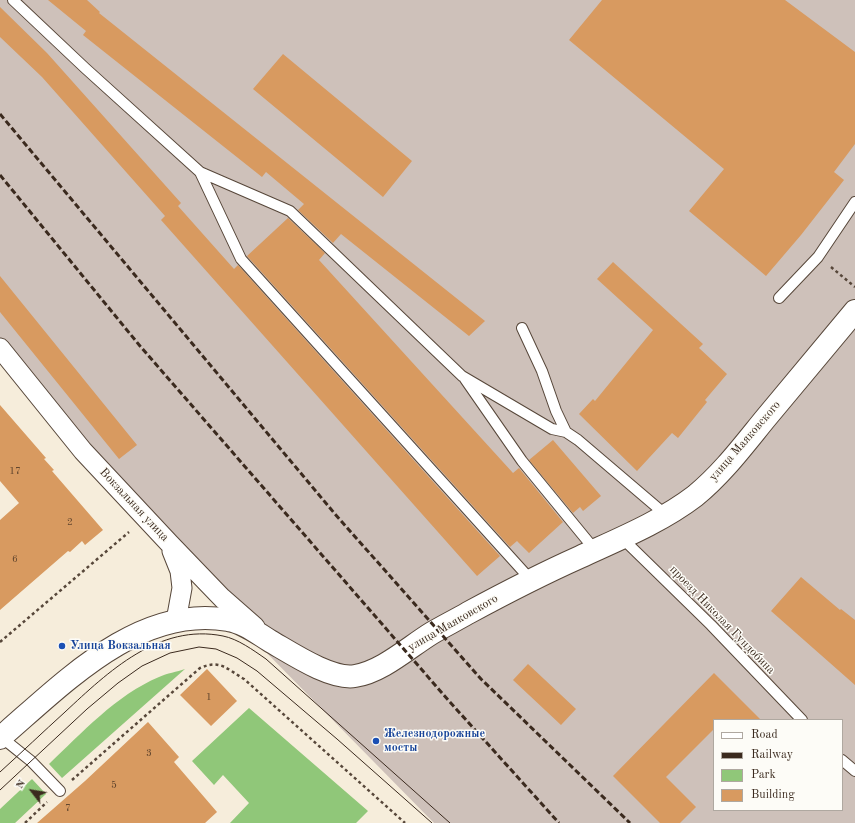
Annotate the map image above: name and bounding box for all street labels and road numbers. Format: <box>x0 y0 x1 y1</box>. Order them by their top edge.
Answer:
street label: улица Маяковского <box>706 398 784 484</box>
street label: Вокзальная улица <box>96 465 172 545</box>
street label: проезд Николая Гундобина <box>666 563 778 677</box>
street label: улица Маяковского <box>405 591 501 655</box>

